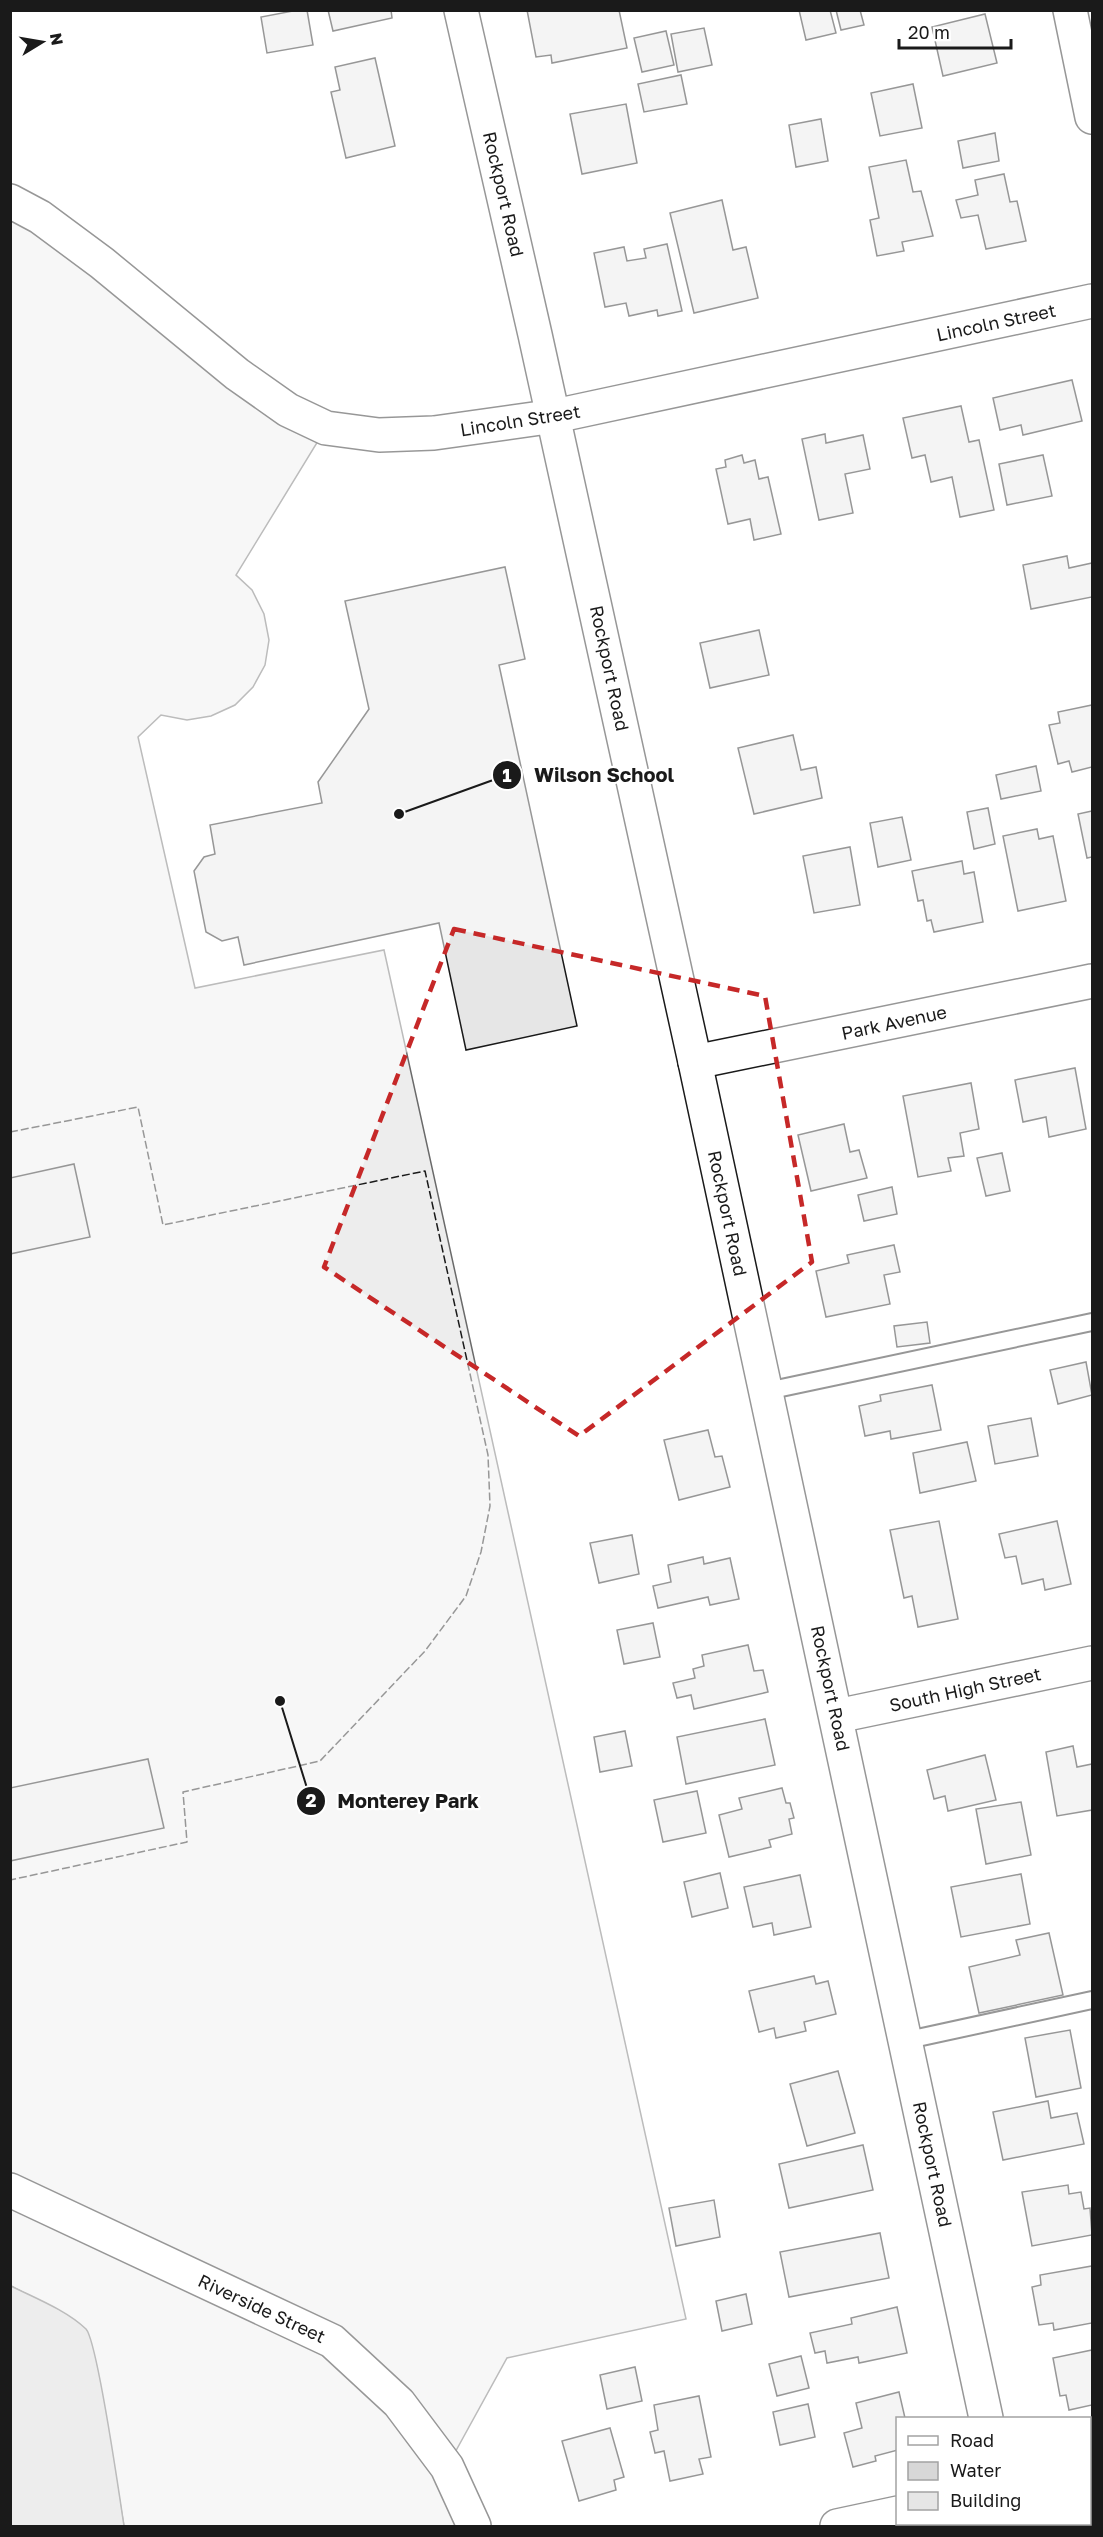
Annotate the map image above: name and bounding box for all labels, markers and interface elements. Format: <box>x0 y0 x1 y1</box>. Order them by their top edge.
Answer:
north arrow <box>12 12 72 72</box>
scale bar <box>899 12 1012 50</box>
text: 20 m <box>908 21 950 43</box>
text: N <box>46 31 68 47</box>
street label: Rockport Road <box>479 129 529 259</box>
street label: Lincoln Street <box>934 299 1058 345</box>
street label: Lincoln Street <box>458 400 582 440</box>
street label: Rockport Road <box>586 603 634 733</box>
callout: Wilson School <box>492 756 686 794</box>
text: Wilson School <box>534 762 674 786</box>
text: 1 <box>502 764 512 786</box>
street label: Park Avenue <box>839 1000 949 1044</box>
street label: Rockport Road <box>704 1148 752 1278</box>
street label: Rockport Road <box>807 1623 855 1753</box>
street label: South High Street <box>887 1662 1043 1716</box>
callout: Monterey Park <box>296 1782 491 1820</box>
text: Monterey Park <box>337 1788 479 1812</box>
text: 2 <box>306 1789 317 1811</box>
street label: Rockport Road <box>909 2099 957 2229</box>
street label: Riverside Street <box>195 2269 329 2347</box>
legend <box>896 2417 1091 2525</box>
text: Road <box>950 2429 994 2451</box>
text: Water <box>950 2459 1001 2481</box>
text: Building <box>950 2489 1021 2511</box>

